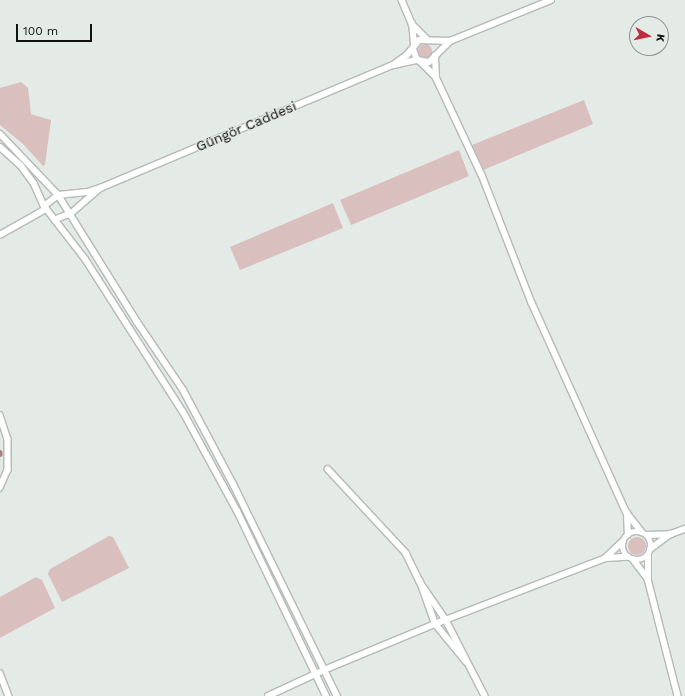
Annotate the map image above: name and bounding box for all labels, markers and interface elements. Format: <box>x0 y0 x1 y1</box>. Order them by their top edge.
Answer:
scale bar <box>18 16 94 42</box>
north arrow <box>629 16 669 56</box>
text: 100 m <box>23 24 58 38</box>
text: K <box>653 33 667 43</box>
street label: Güngör Caddesi <box>193 97 299 155</box>

